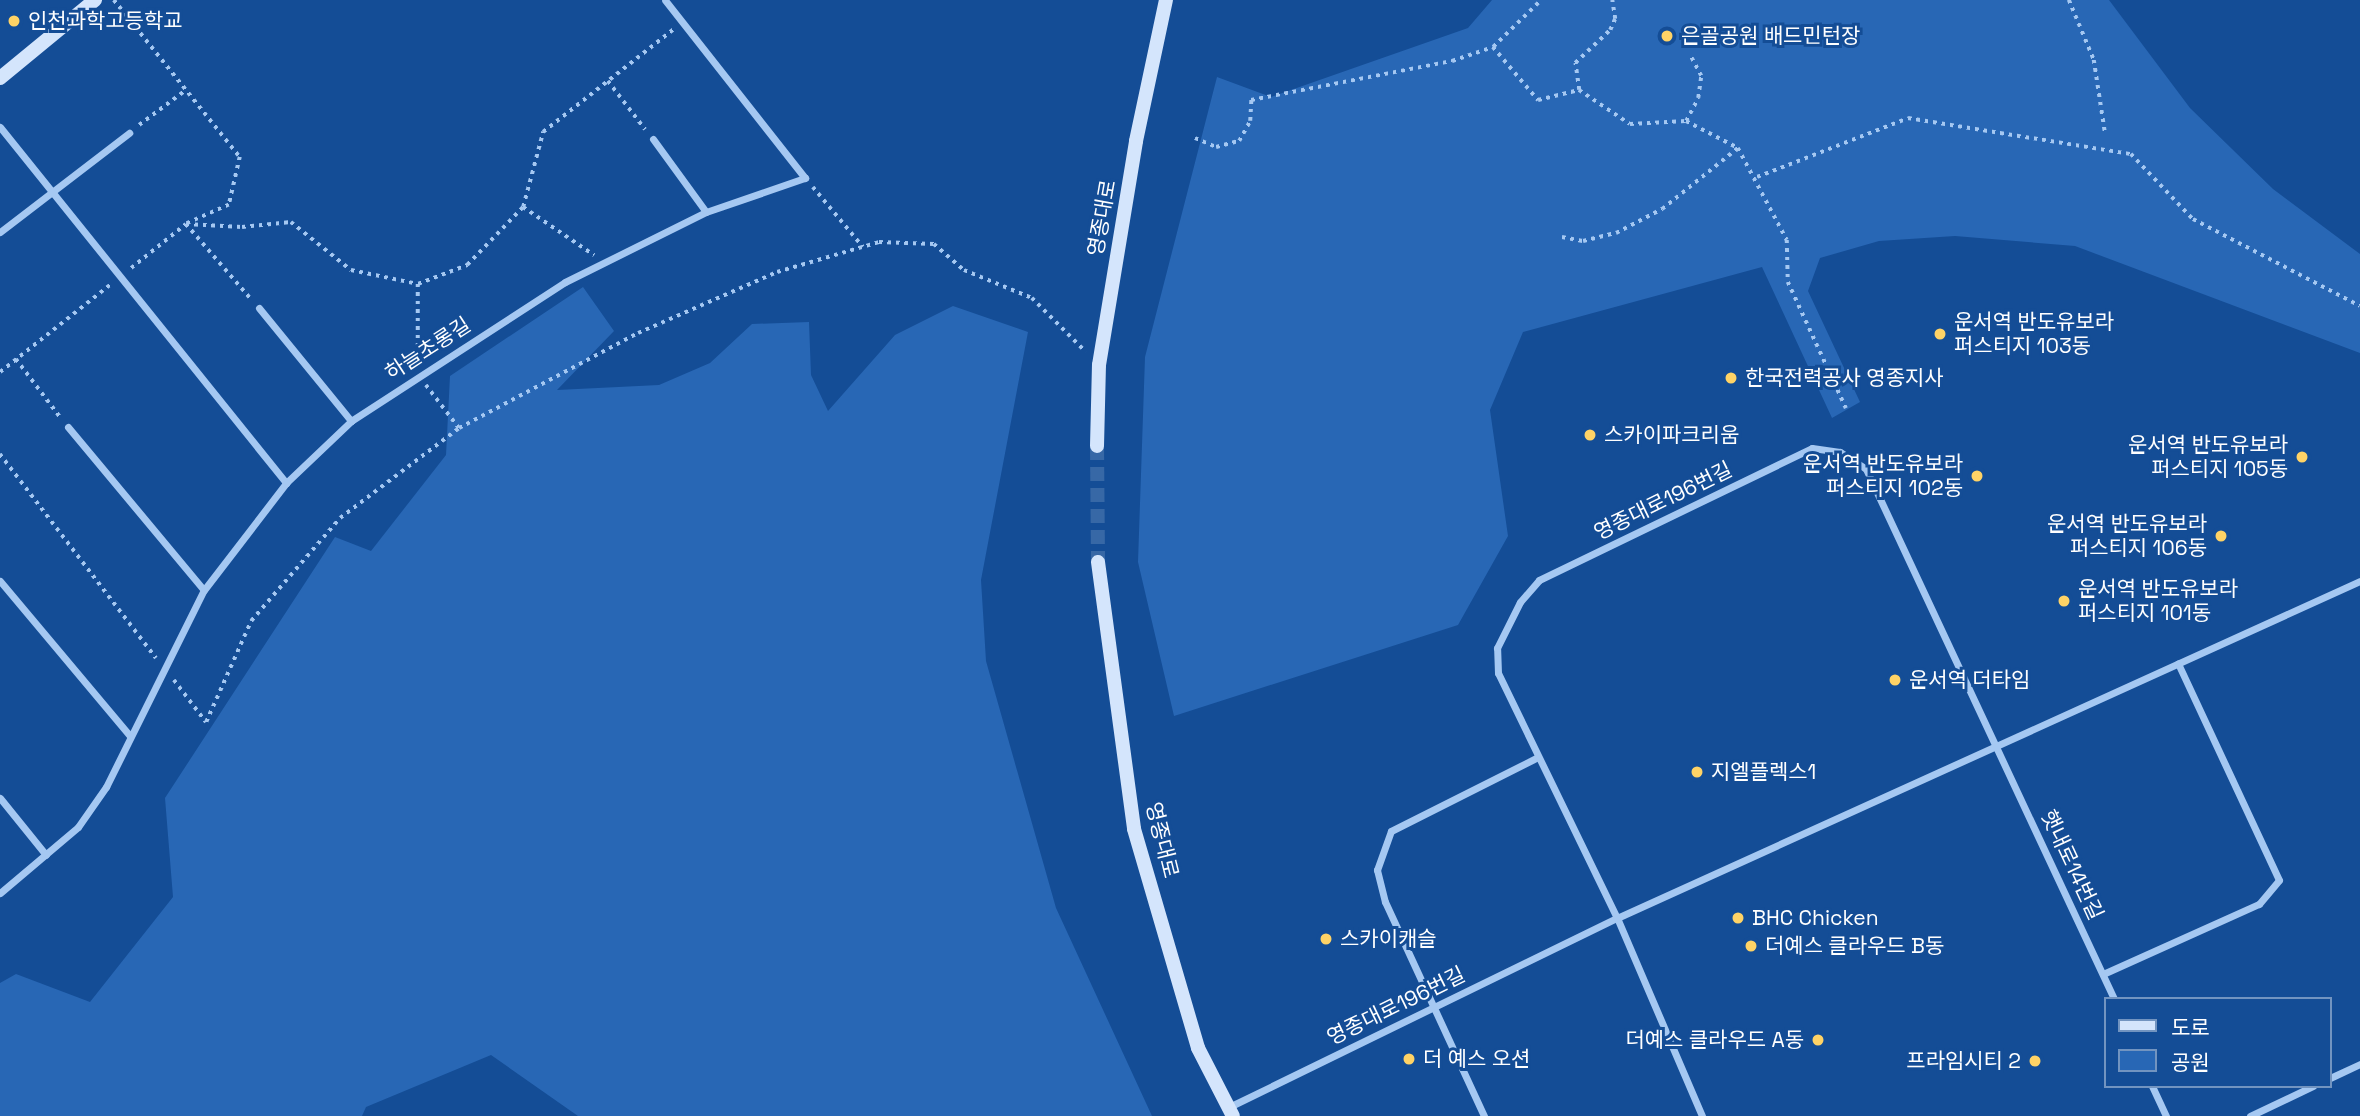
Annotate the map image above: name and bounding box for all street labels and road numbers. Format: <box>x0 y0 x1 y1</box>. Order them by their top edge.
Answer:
street label: 영종대로 <box>1083 178 1121 258</box>
street label: 하늘초롱길 <box>381 312 475 386</box>
street label: 영종대로196번길 <box>1590 457 1736 545</box>
street label: 영종대로 <box>1140 799 1184 881</box>
street label: 햇내로14번길 <box>2036 806 2108 924</box>
street label: 영종대로196번길 <box>1323 962 1469 1050</box>

